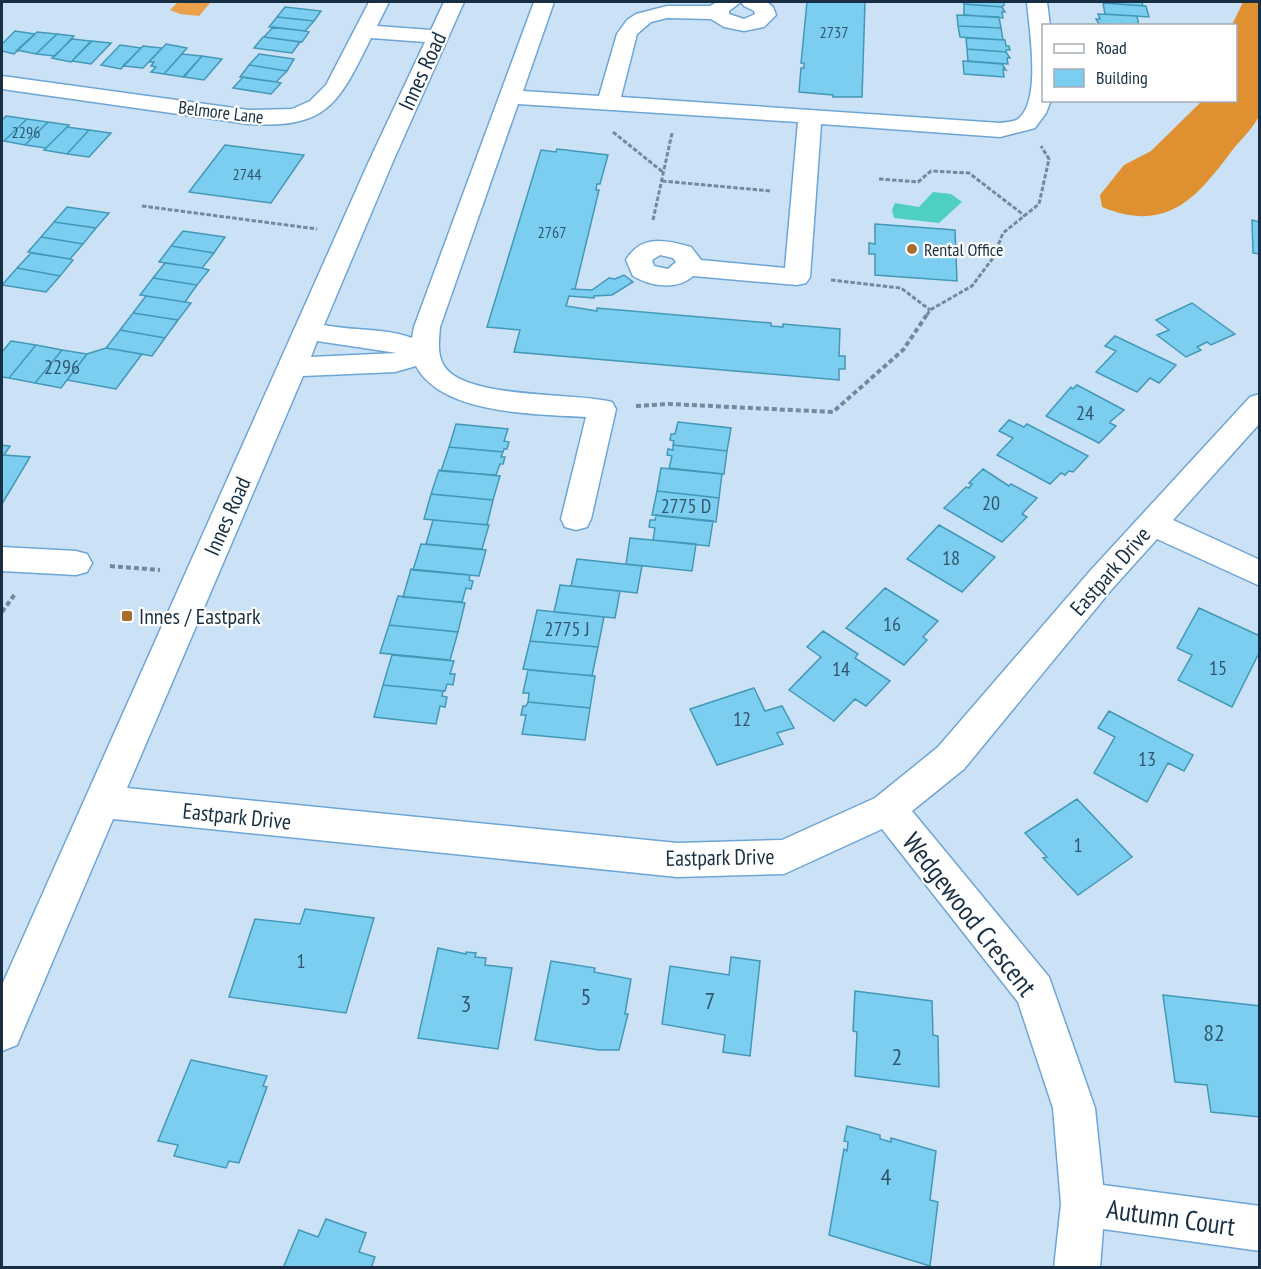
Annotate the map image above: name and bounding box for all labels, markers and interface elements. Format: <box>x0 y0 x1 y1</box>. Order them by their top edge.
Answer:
house number: 2737 <box>820 22 848 42</box>
legend <box>1042 24 1237 102</box>
street label: Innes Road <box>392 27 452 115</box>
text: Road <box>1096 36 1127 59</box>
text: Building <box>1096 66 1148 89</box>
street label: Belmore Lane <box>177 95 265 129</box>
house number: 2296 <box>12 122 40 142</box>
house number: 2744 <box>233 164 261 184</box>
house number: 2767 <box>538 222 566 242</box>
place label: Rental Office <box>924 238 1003 261</box>
marker: Rental Office <box>905 242 919 256</box>
house number: 2296 <box>44 354 80 380</box>
house number: 24 <box>1076 400 1094 426</box>
street label: Innes Road <box>197 472 257 560</box>
house number: 20 <box>982 490 1000 516</box>
house number: 2775 D <box>661 493 711 519</box>
street label: Eastpark Drive <box>1064 521 1156 621</box>
house number: 18 <box>942 545 960 571</box>
place label: Innes / Eastpark <box>139 602 261 630</box>
marker: Innes / Eastpark <box>120 609 134 623</box>
house number: 16 <box>883 611 901 637</box>
house number: 2775 J <box>544 616 590 642</box>
house number: 15 <box>1209 655 1227 681</box>
house number: 14 <box>832 656 850 682</box>
house number: 12 <box>733 706 751 732</box>
house number: 13 <box>1138 746 1156 772</box>
street label: Eastpark Drive <box>181 796 293 836</box>
street label: Wedgewood Crescent <box>896 825 1045 1003</box>
house number: 1 <box>1074 832 1083 858</box>
street label: Eastpark Drive <box>665 842 775 872</box>
house number: 1 <box>297 948 306 974</box>
house number: 5 <box>581 981 591 1012</box>
house number: 7 <box>705 985 715 1016</box>
house number: 3 <box>461 988 471 1019</box>
house number: 82 <box>1203 1017 1225 1048</box>
house number: 2 <box>892 1041 902 1072</box>
house number: 4 <box>881 1161 892 1192</box>
street label: Autumn Court <box>1105 1191 1238 1243</box>

